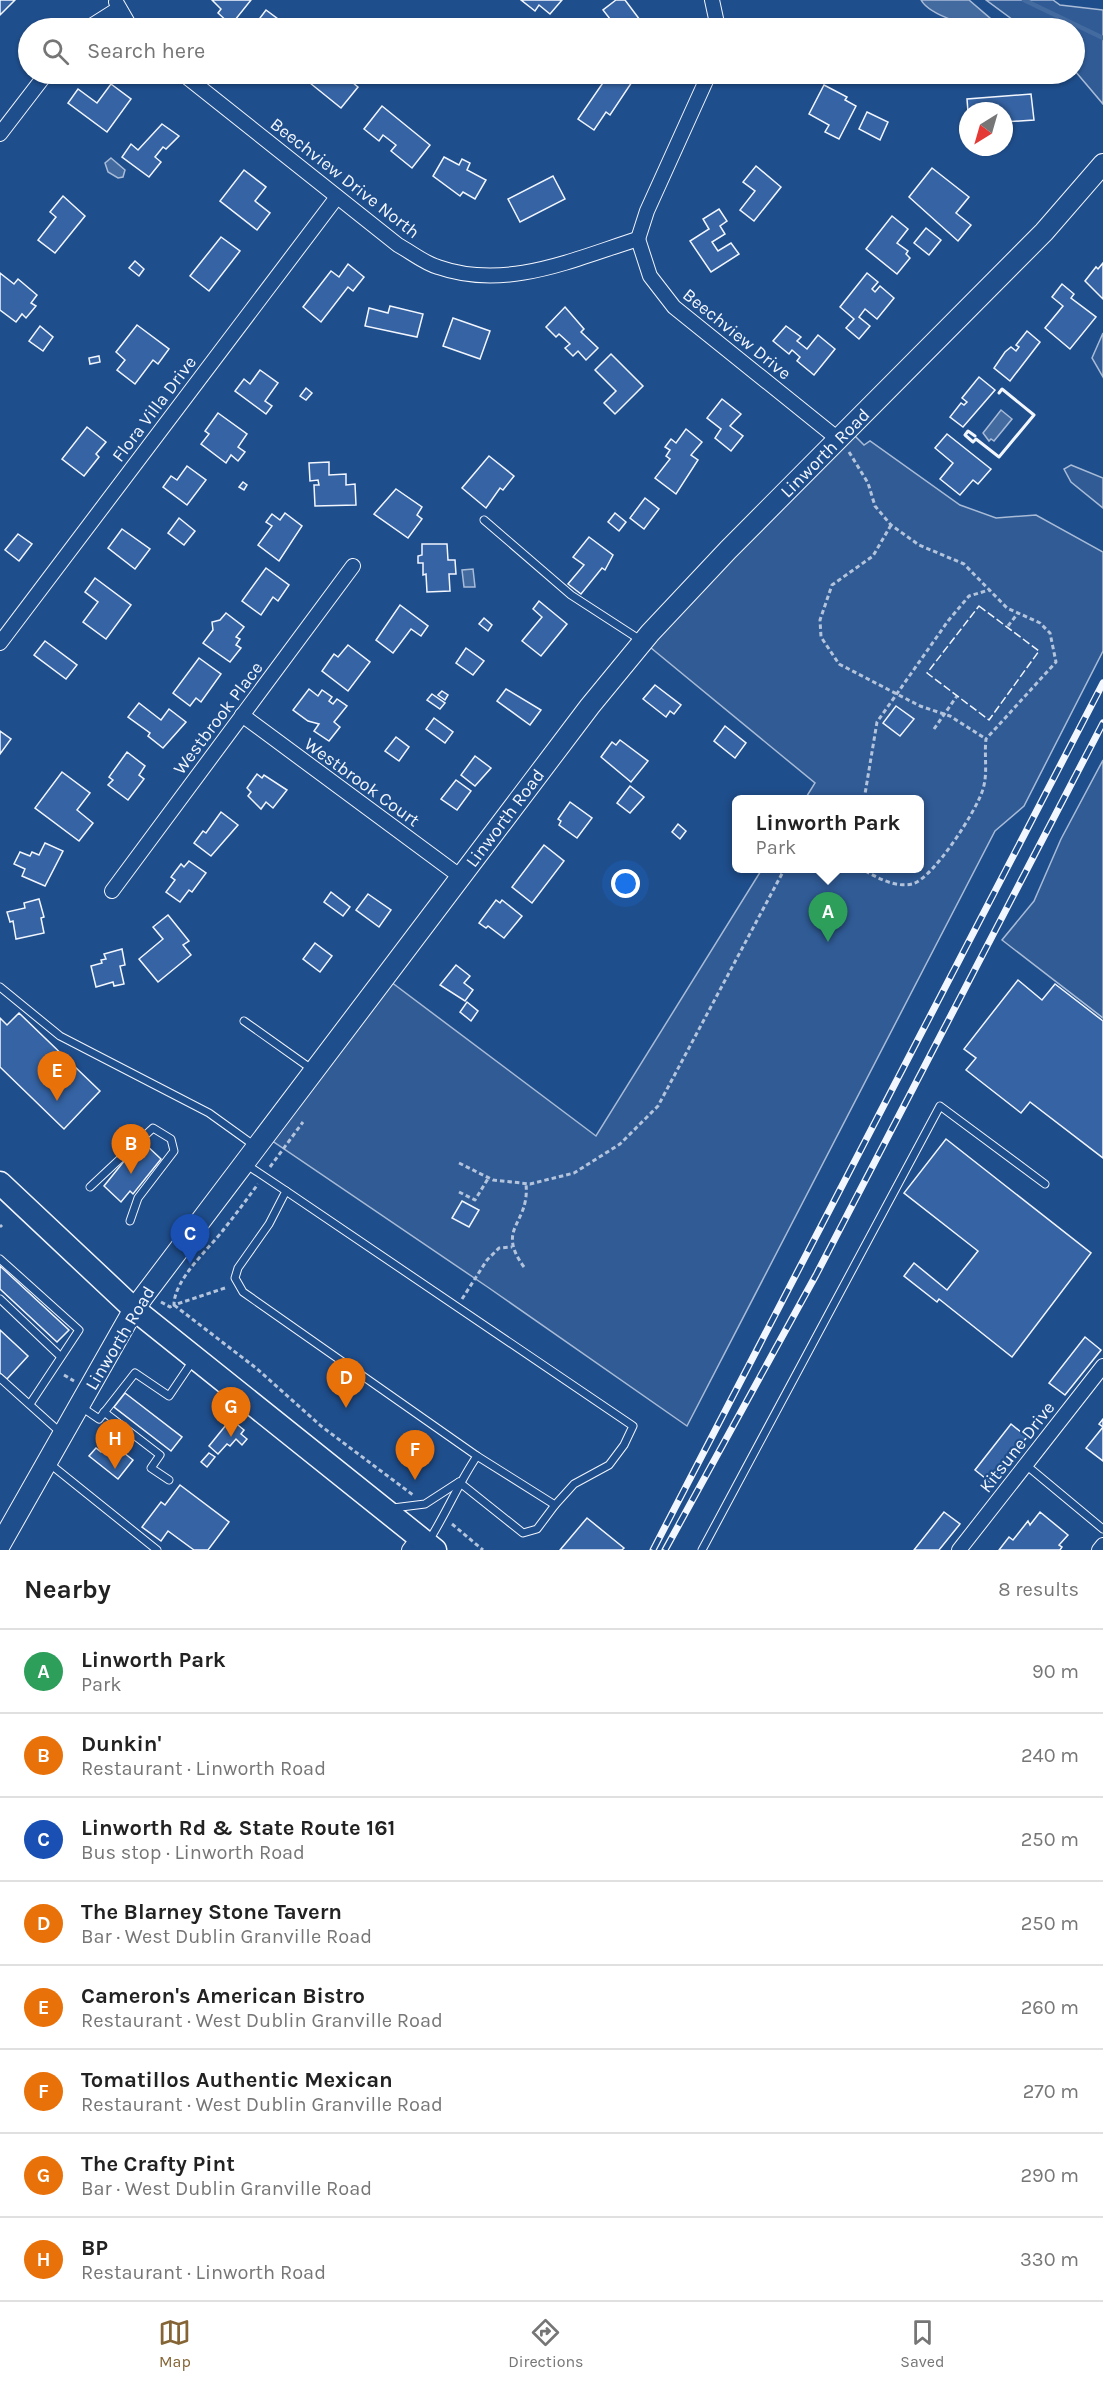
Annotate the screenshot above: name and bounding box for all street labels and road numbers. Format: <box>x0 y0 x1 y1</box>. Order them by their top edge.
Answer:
street label: Beechview Drive North <box>266 113 424 243</box>
street label: Beechview Drive <box>678 284 796 384</box>
street label: Flora Villa Drive <box>107 352 201 466</box>
street label: Linworth Road <box>776 404 874 502</box>
street label: Westbrook Place <box>168 657 268 779</box>
street label: Westbrook Court <box>300 733 424 831</box>
street label: Linworth Road <box>461 765 549 871</box>
street label: Linworth Road <box>80 1282 160 1394</box>
street label: Kitsune Drive <box>975 1397 1059 1497</box>

